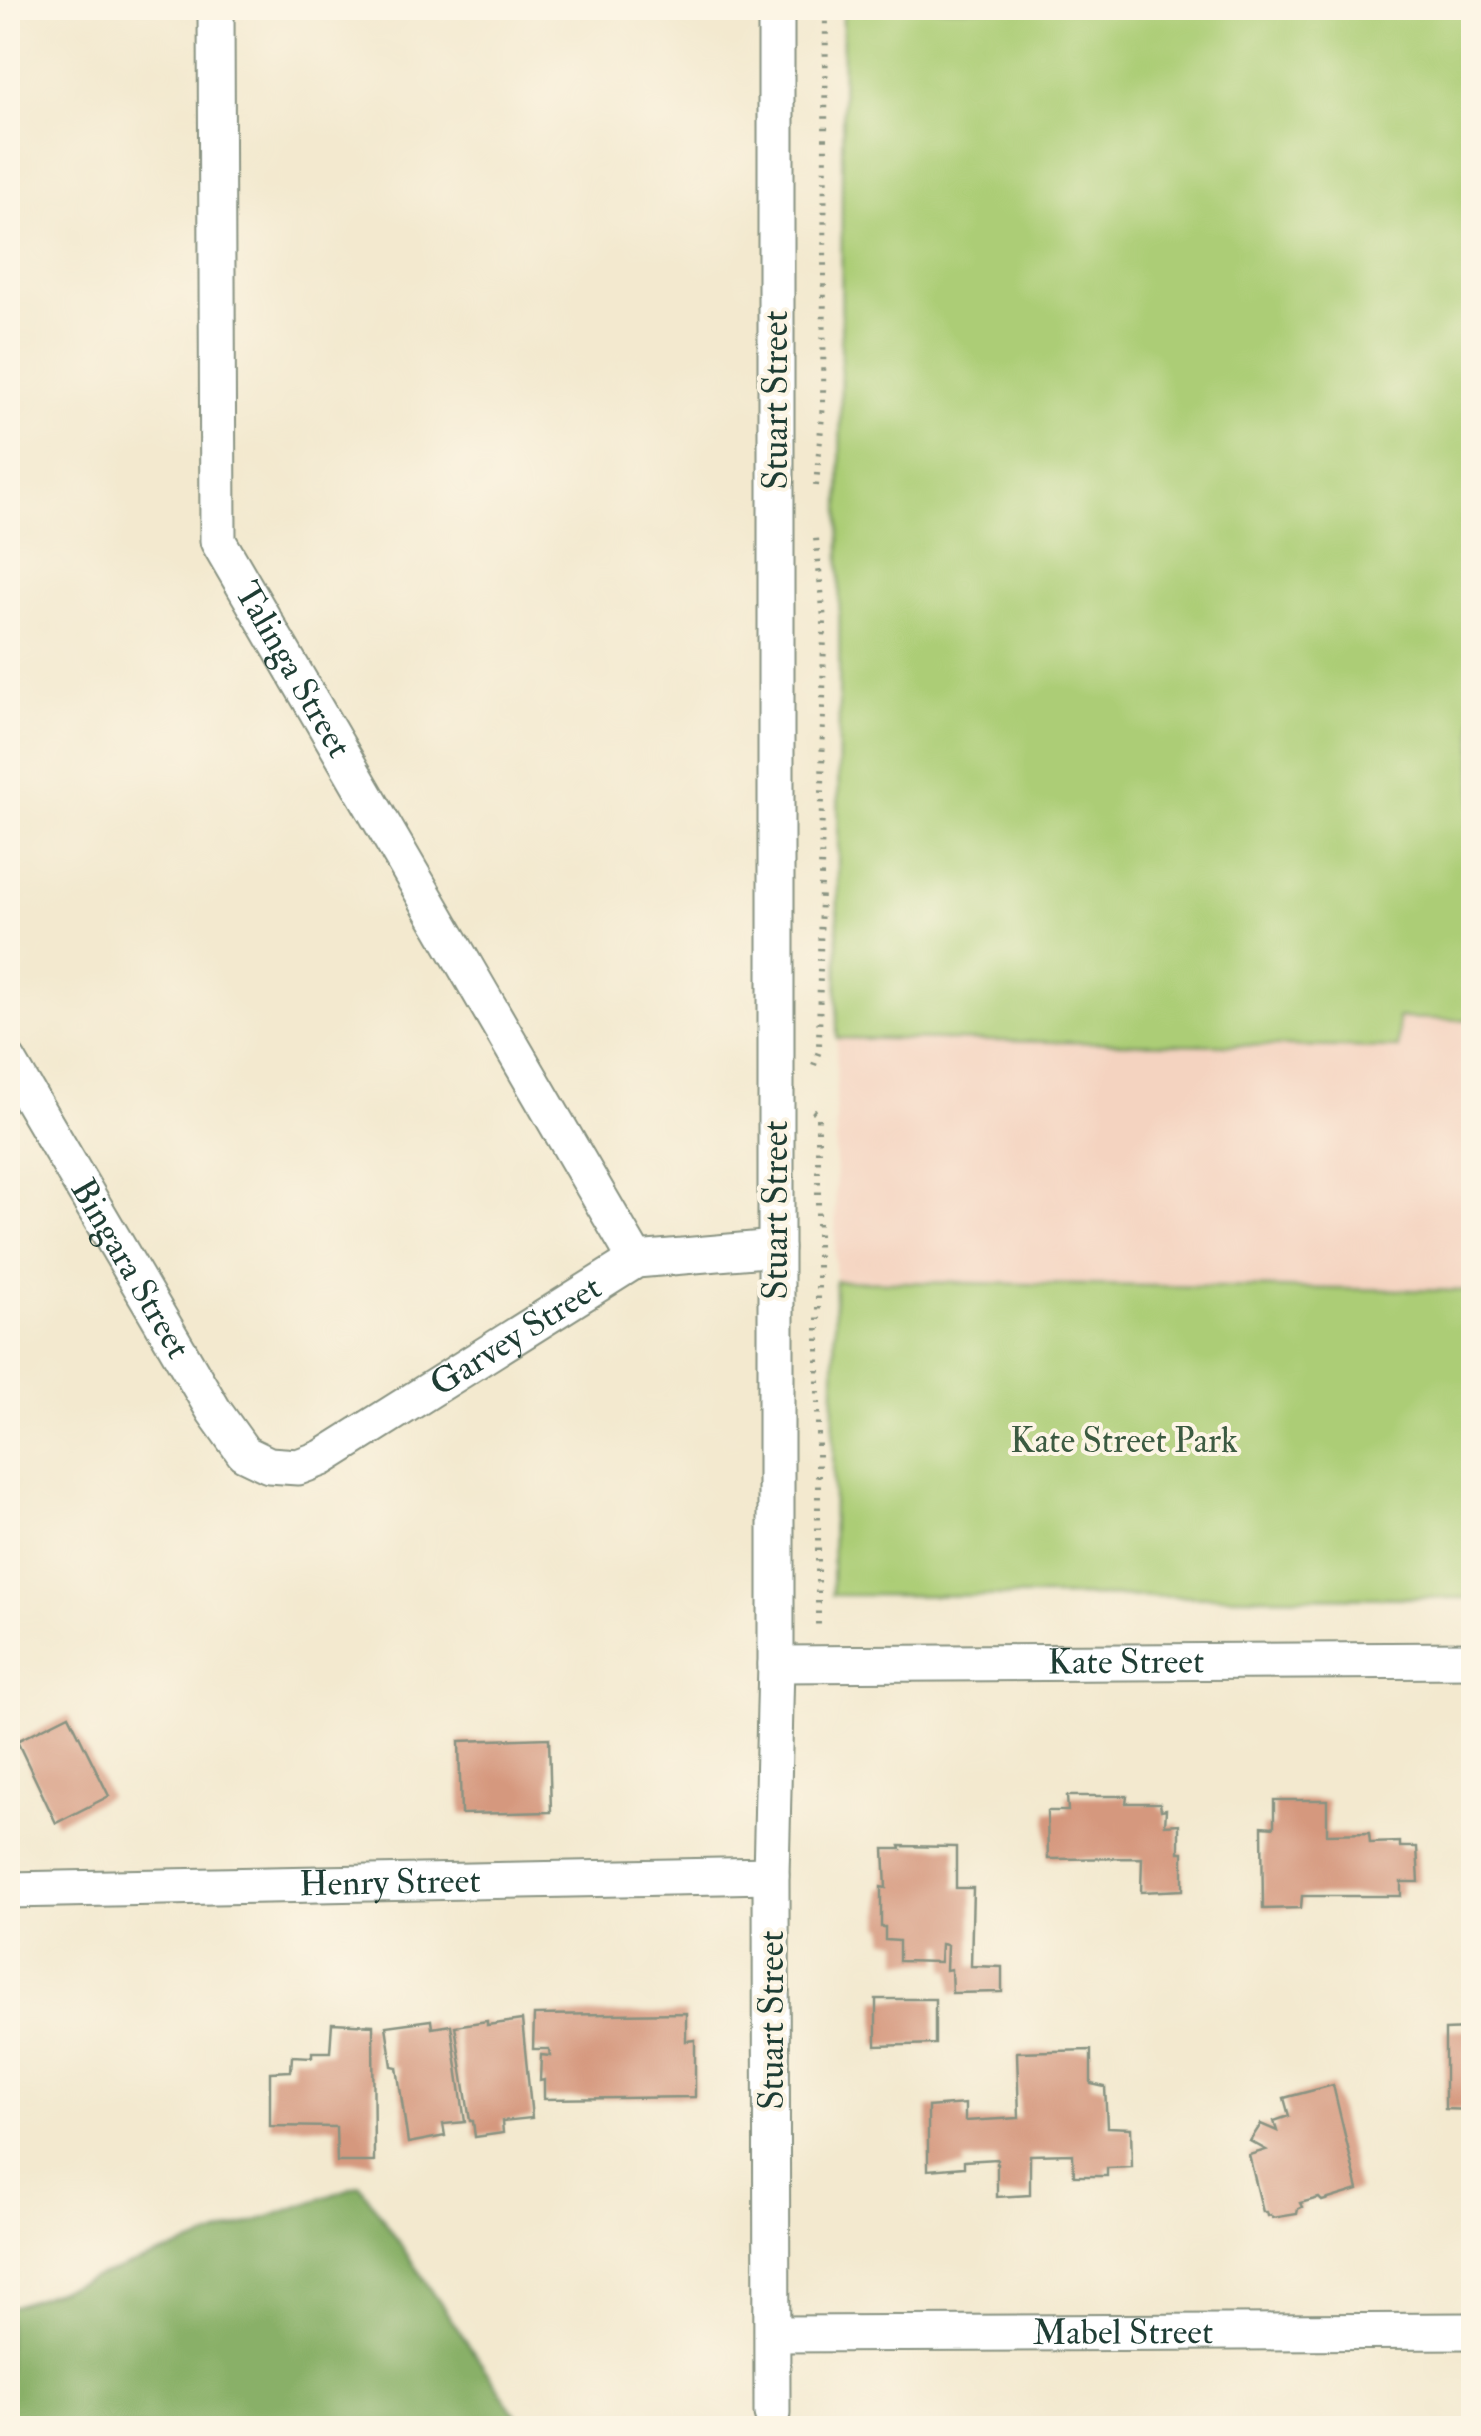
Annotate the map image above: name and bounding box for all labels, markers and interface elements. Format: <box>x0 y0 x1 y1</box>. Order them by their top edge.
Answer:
street label: Stuart Street <box>754 310 798 490</box>
street label: Talinga Street <box>225 574 361 766</box>
street label: Stuart Street <box>754 1120 798 1300</box>
street label: Bingara Street <box>61 1171 200 1367</box>
street label: Garvey Street <box>422 1266 609 1406</box>
park label: Kate Street Park <box>1010 1419 1238 1463</box>
street label: Kate Street <box>1048 1640 1204 1684</box>
street label: Henry Street <box>299 1859 481 1906</box>
street label: Stuart Street <box>750 1930 794 2110</box>
street label: Mabel Street <box>1033 2310 1213 2355</box>

